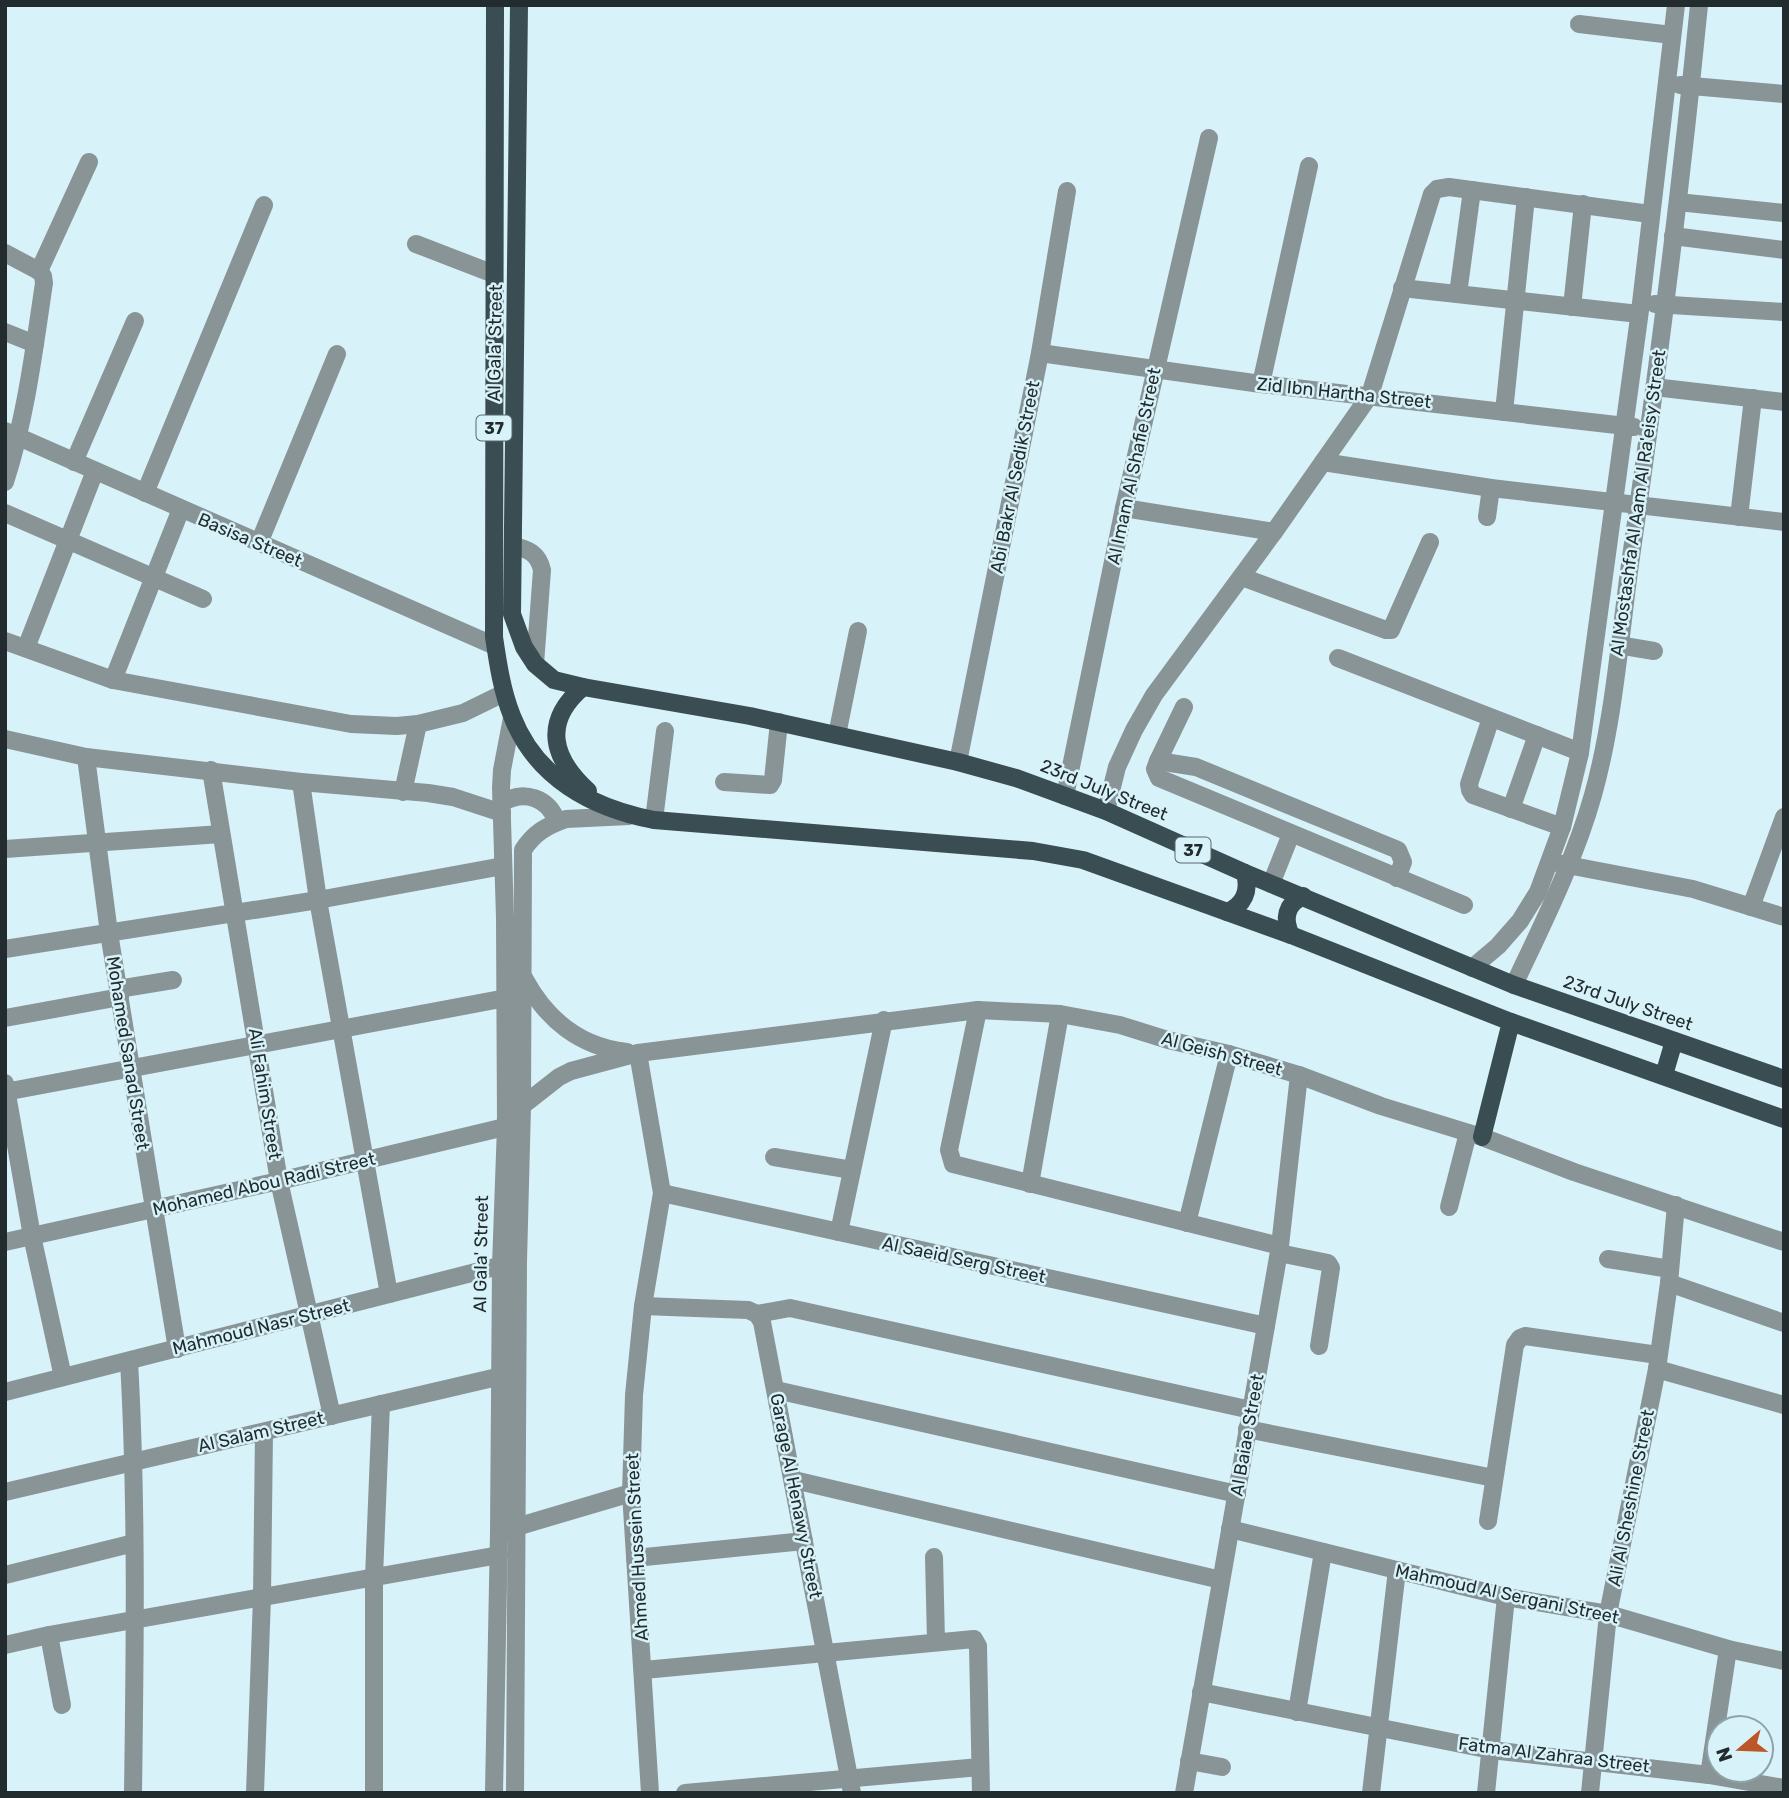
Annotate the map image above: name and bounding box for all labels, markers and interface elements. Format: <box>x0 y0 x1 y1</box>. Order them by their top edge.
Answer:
street label: Al Gala' Street <box>483 284 507 402</box>
street label: Al Mostashfa Al Aam Al Ra'eisy Street <box>1606 348 1670 658</box>
street label: Al Imam Al Shafie Street <box>1102 365 1166 567</box>
street label: Zid Ibn Hartha Street <box>1256 373 1432 413</box>
street label: Abi Bakr Al Sedik Street <box>986 379 1044 575</box>
road number: 37 <box>476 416 512 440</box>
street label: Basisa Street <box>195 508 305 572</box>
street label: 23rd July Street <box>1037 754 1171 826</box>
road number: 37 <box>1176 838 1210 862</box>
street label: Mohamed Sanad Street <box>102 955 154 1151</box>
street label: 23rd July Street <box>1560 971 1696 1035</box>
street label: Ali Fahim Street <box>244 1027 286 1161</box>
street label: Al Geish Street <box>1159 1027 1285 1081</box>
street label: Mohamed Abou Radi Street <box>151 1148 377 1220</box>
street label: Al Gala' Street <box>469 1195 493 1313</box>
street label: Al Saeid Serg Street <box>880 1232 1048 1288</box>
street label: Mahmoud Nasr Street <box>170 1294 352 1360</box>
street label: Al Baiae Street <box>1225 1372 1269 1498</box>
street label: Garage Al Henawy Street <box>765 1392 827 1600</box>
street label: Al Salam Street <box>196 1407 326 1457</box>
street label: Ali Al Sheshine Street <box>1603 1408 1659 1588</box>
street label: Ahmed Hussein Street <box>621 1453 653 1641</box>
street label: Mahmoud Al Sergani Street <box>1393 1560 1621 1628</box>
north arrow <box>1705 1714 1775 1784</box>
street label: Fatma Al Zahraa Street <box>1457 1732 1651 1778</box>
text: N <box>1711 1744 1737 1765</box>

